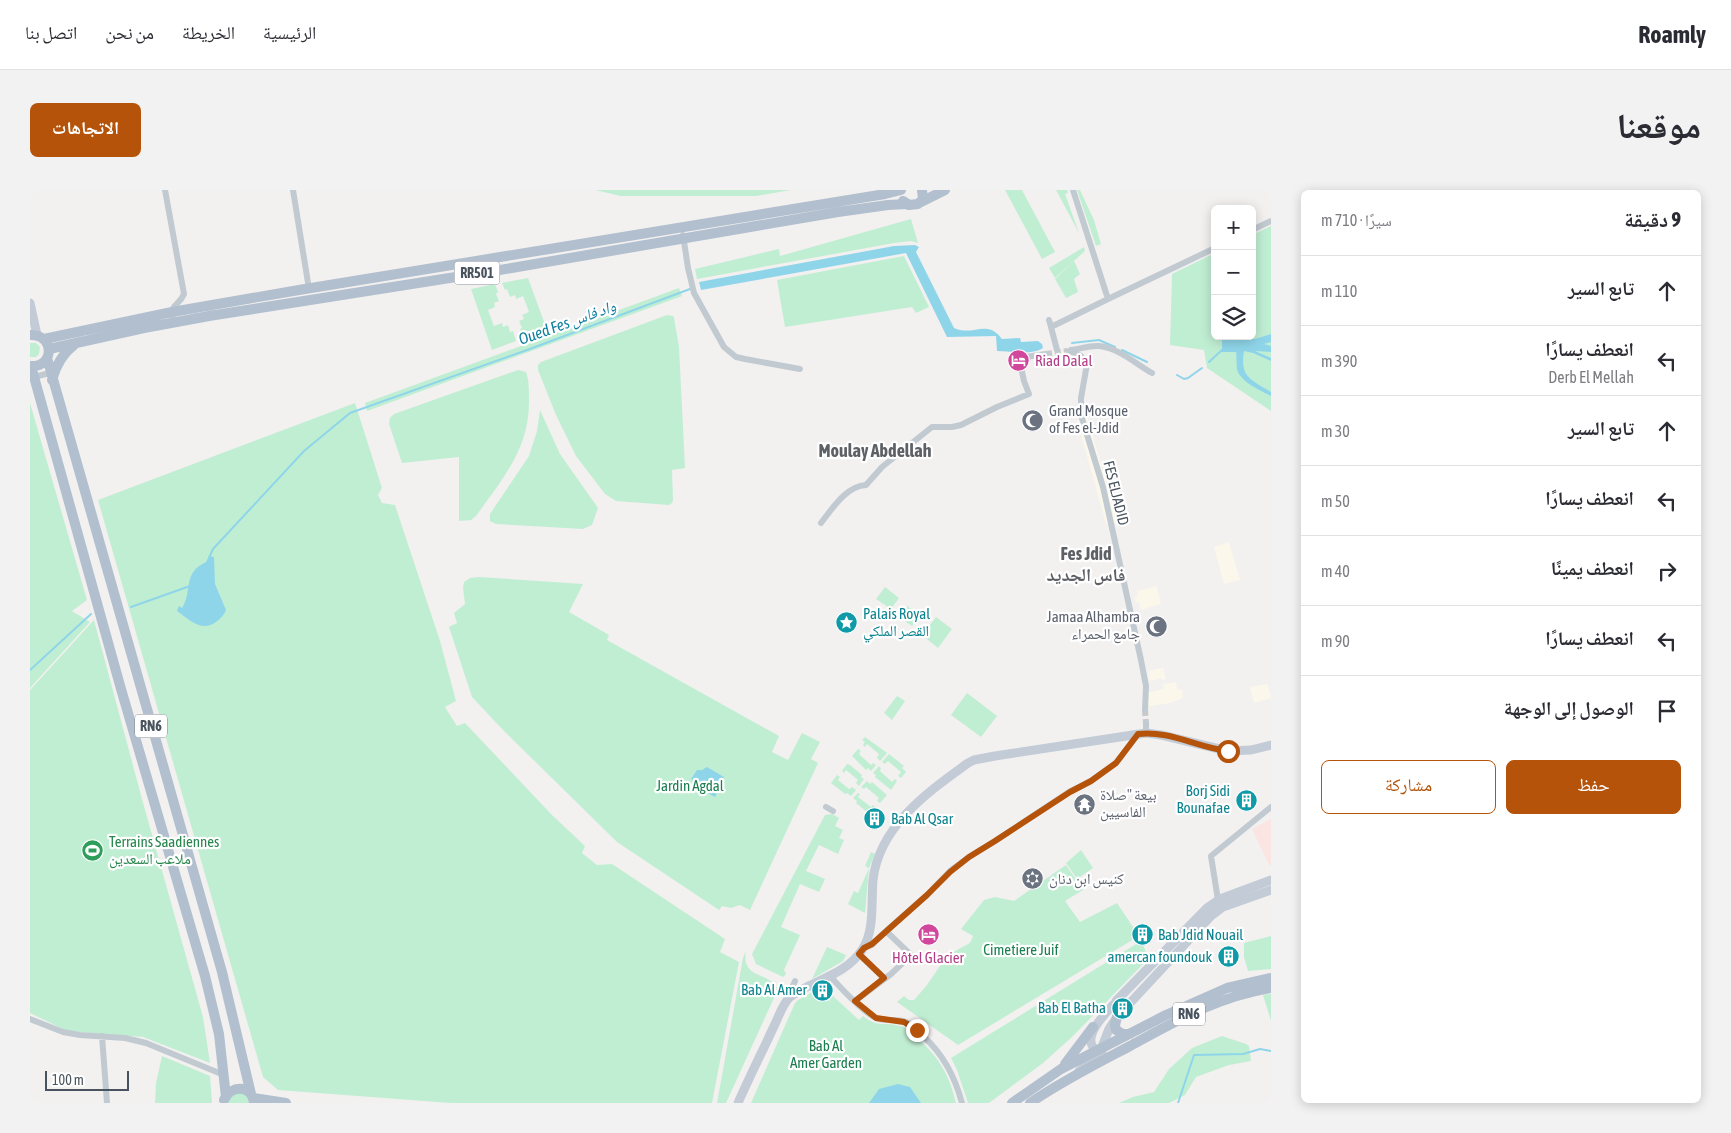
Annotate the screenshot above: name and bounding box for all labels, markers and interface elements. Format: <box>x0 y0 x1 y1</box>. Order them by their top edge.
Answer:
text: Roamly <box>1638 21 1706 48</box>
text: اتصل بنا <box>25 22 77 43</box>
text: من نحن <box>105 22 154 43</box>
text: الخريطة <box>182 22 235 43</box>
text: الرئيسية <box>263 22 316 43</box>
button: الاتجاهات <box>30 103 141 157</box>
text: موقعنا <box>1616 105 1701 145</box>
map controls <box>1211 205 1256 340</box>
button: + <box>1211 205 1256 250</box>
text: 9 دقيقة <box>1624 207 1681 231</box>
text: سيرًا · 710 m <box>1321 211 1392 229</box>
button: − <box>1211 250 1256 295</box>
road number: RR501 <box>454 262 500 285</box>
text: تابع السير <box>1568 277 1634 299</box>
icon: ahead <box>1653 277 1681 305</box>
text: 110 m <box>1321 282 1357 300</box>
button: layers <box>1211 295 1256 340</box>
water label: Oued Fes واد فاس <box>516 296 619 350</box>
text: انعطف يسارًا <box>1545 338 1634 360</box>
icon: left <box>1653 347 1681 375</box>
hotel icon: Riad Dalal <box>1007 349 1031 373</box>
place label: Riad Dalal <box>1035 352 1092 369</box>
text: 390 m <box>1321 352 1357 370</box>
text: Derb El Mellah <box>1548 368 1634 386</box>
place label: Grand Mosque of Fes el-Jdid <box>1049 402 1128 436</box>
mosque icon: Grand Mosque of Fes el-Jdid <box>1021 408 1045 432</box>
text: تابع السير <box>1568 417 1634 439</box>
icon: ahead <box>1653 417 1681 445</box>
text: 30 m <box>1321 422 1350 440</box>
district label: Moulay Abdellah <box>819 440 932 461</box>
street label: FES ELJADID <box>1100 459 1133 527</box>
text: انعطف يسارًا <box>1545 487 1634 509</box>
icon: left <box>1653 487 1681 515</box>
text: 50 m <box>1321 492 1350 510</box>
district label: Fes Jdid فاس الجديد <box>1047 543 1125 586</box>
text: انعطف يمينًا <box>1551 557 1634 579</box>
icon: right <box>1653 557 1681 585</box>
text: 40 m <box>1321 562 1350 580</box>
place label: Palais Royal القصر الملكي <box>863 605 930 643</box>
place label: Jamaa Alhambra جامع الحمراء <box>1047 608 1140 644</box>
place icon: Palais Royal القصر الملكي <box>835 611 859 635</box>
mosque icon: Jamaa Alhambra جامع الحمراء <box>1144 614 1168 638</box>
text: انعطف يسارًا <box>1545 627 1634 649</box>
icon: left <box>1653 627 1681 655</box>
text: 90 m <box>1321 632 1350 650</box>
text: الوصول إلى الوجهة <box>1504 697 1634 719</box>
icon: arrive <box>1653 697 1681 725</box>
road number: RN6 <box>135 714 167 738</box>
route start <box>1217 740 1240 763</box>
button: مشاركة <box>1321 760 1496 814</box>
button: حفظ <box>1506 760 1681 814</box>
park label: Jardin Agdal <box>656 777 724 794</box>
place label: Borj Sidi Bounafae <box>1176 782 1230 816</box>
place label: بيعة "صلاة الفاسيين <box>1100 786 1157 822</box>
building icon: Borj Sidi Bounafae <box>1234 788 1258 812</box>
temple icon: بيعة "صلاة الفاسيين <box>1072 792 1096 816</box>
building icon: Bab Al Qsar <box>863 807 887 831</box>
place label: Bab Al Qsar <box>891 810 954 827</box>
place label: Terrains Saadiennes ملاعب السعدين <box>109 833 219 869</box>
sports icon: Terrains Saadiennes ملاعب السعدين <box>81 839 105 863</box>
synagogue icon: كنيس ابن دنان <box>1021 867 1045 891</box>
place label: كنيس ابن دنان <box>1049 870 1124 889</box>
hotel icon: Hôtel Glacier <box>916 923 940 947</box>
building icon: Bab Jdid Nouail <box>1130 923 1154 947</box>
place label: Bab Jdid Nouail <box>1158 926 1243 943</box>
park label: Cimetiere Juif <box>983 941 1059 958</box>
building icon: amercan foundouk <box>1216 945 1240 969</box>
place label: amercan foundouk <box>1107 948 1212 965</box>
place label: Hôtel Glacier <box>892 949 965 966</box>
building icon: Bab Al Amer <box>811 978 835 1002</box>
place label: Bab Al Amer <box>741 981 808 998</box>
building icon: Bab El Batha <box>1110 996 1134 1020</box>
place label: Bab El Batha <box>1038 999 1106 1016</box>
road number: RN6 <box>1173 1002 1205 1026</box>
route end <box>906 1019 929 1042</box>
park label: Bab Al Amer Garden <box>790 1037 862 1071</box>
scale bar <box>45 1068 129 1091</box>
text: 100 m <box>52 1072 84 1088</box>

